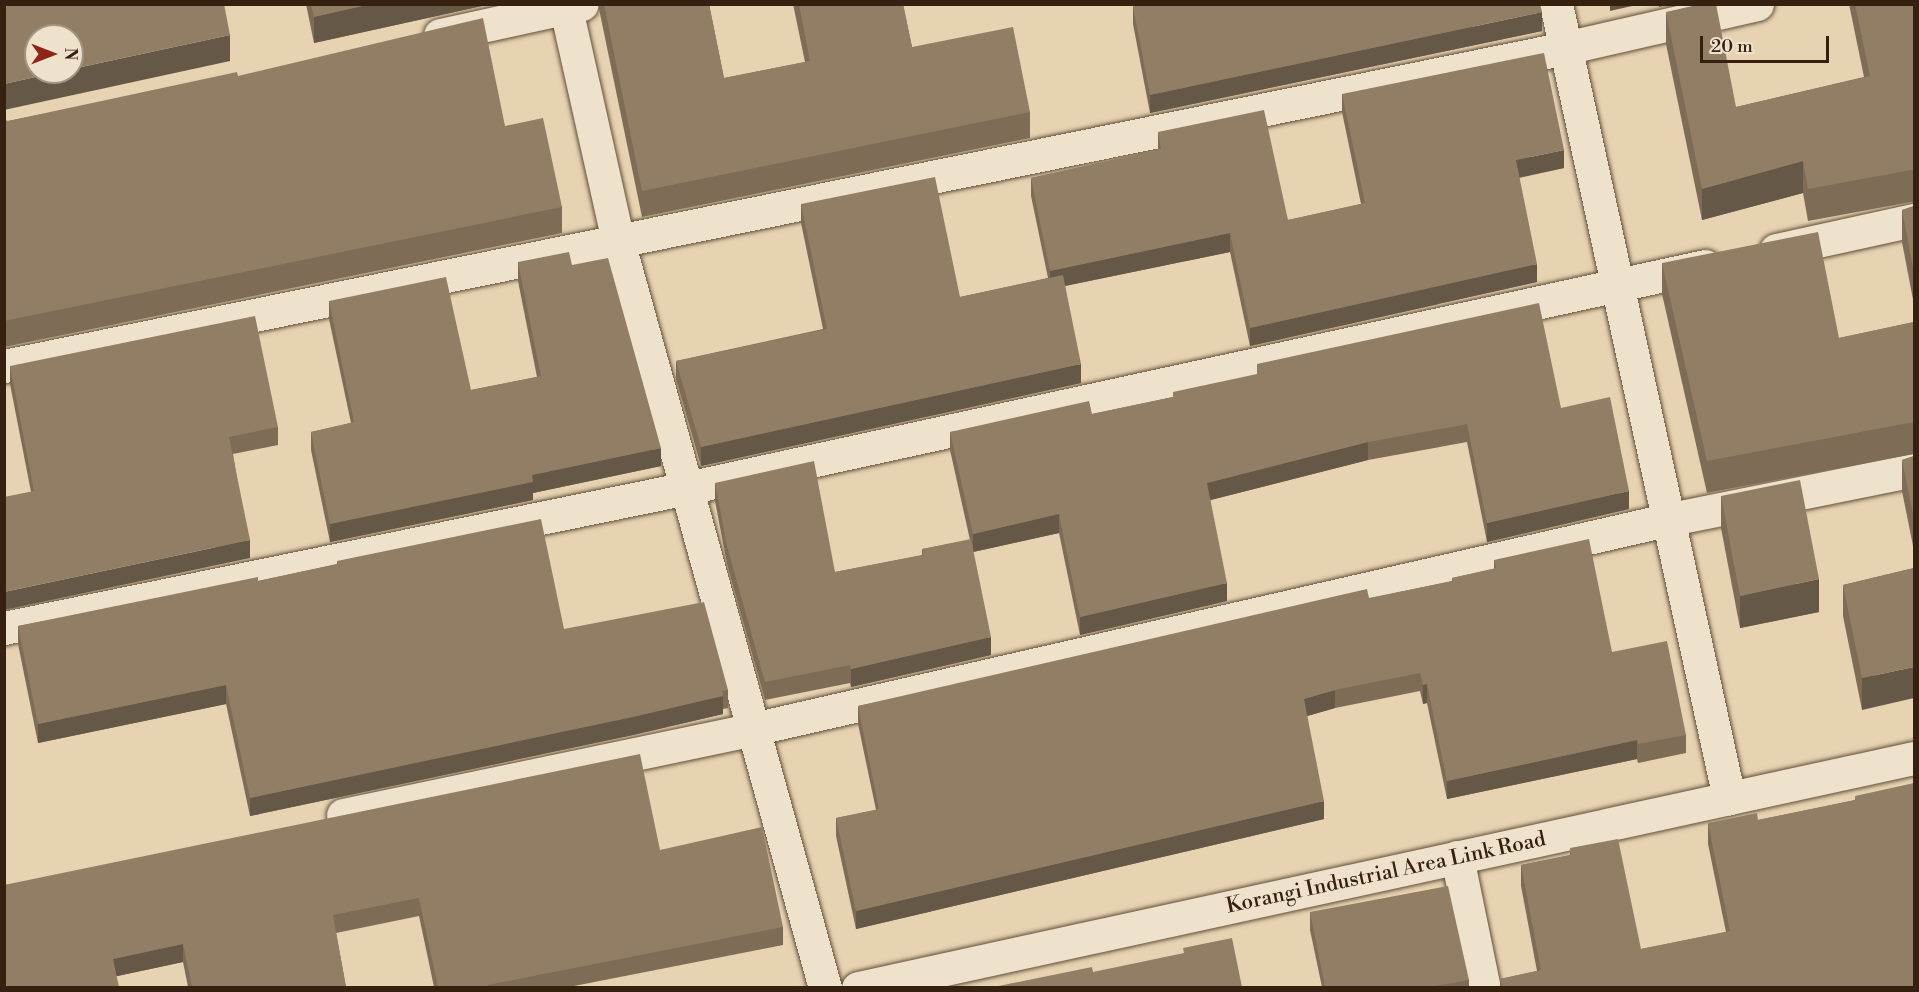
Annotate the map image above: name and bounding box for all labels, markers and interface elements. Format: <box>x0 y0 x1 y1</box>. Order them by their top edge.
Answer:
north arrow <box>24 24 84 84</box>
scale bar <box>1703 24 1832 62</box>
text: 20 m <box>1711 35 1753 58</box>
text: N <box>60 48 80 60</box>
street label: Korangi Industrial Area Link Road <box>1224 827 1548 919</box>

